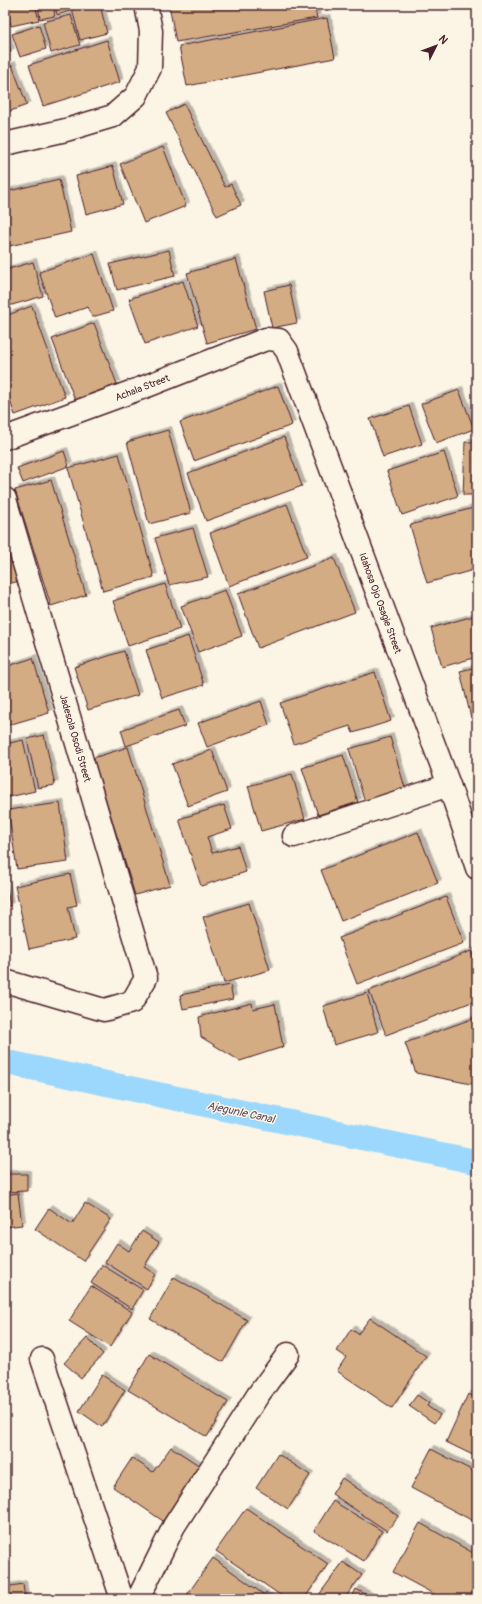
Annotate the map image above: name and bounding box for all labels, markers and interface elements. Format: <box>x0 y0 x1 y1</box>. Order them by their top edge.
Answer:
north arrow <box>416 26 456 66</box>
text: N <box>436 33 451 47</box>
street label: Achala Street <box>113 372 172 404</box>
street label: Idahosa Ojo Osagie Street <box>356 551 404 656</box>
street label: Jadesola Osodi Street <box>57 693 94 784</box>
water label: Ajegunle Canal <box>206 1099 277 1126</box>

